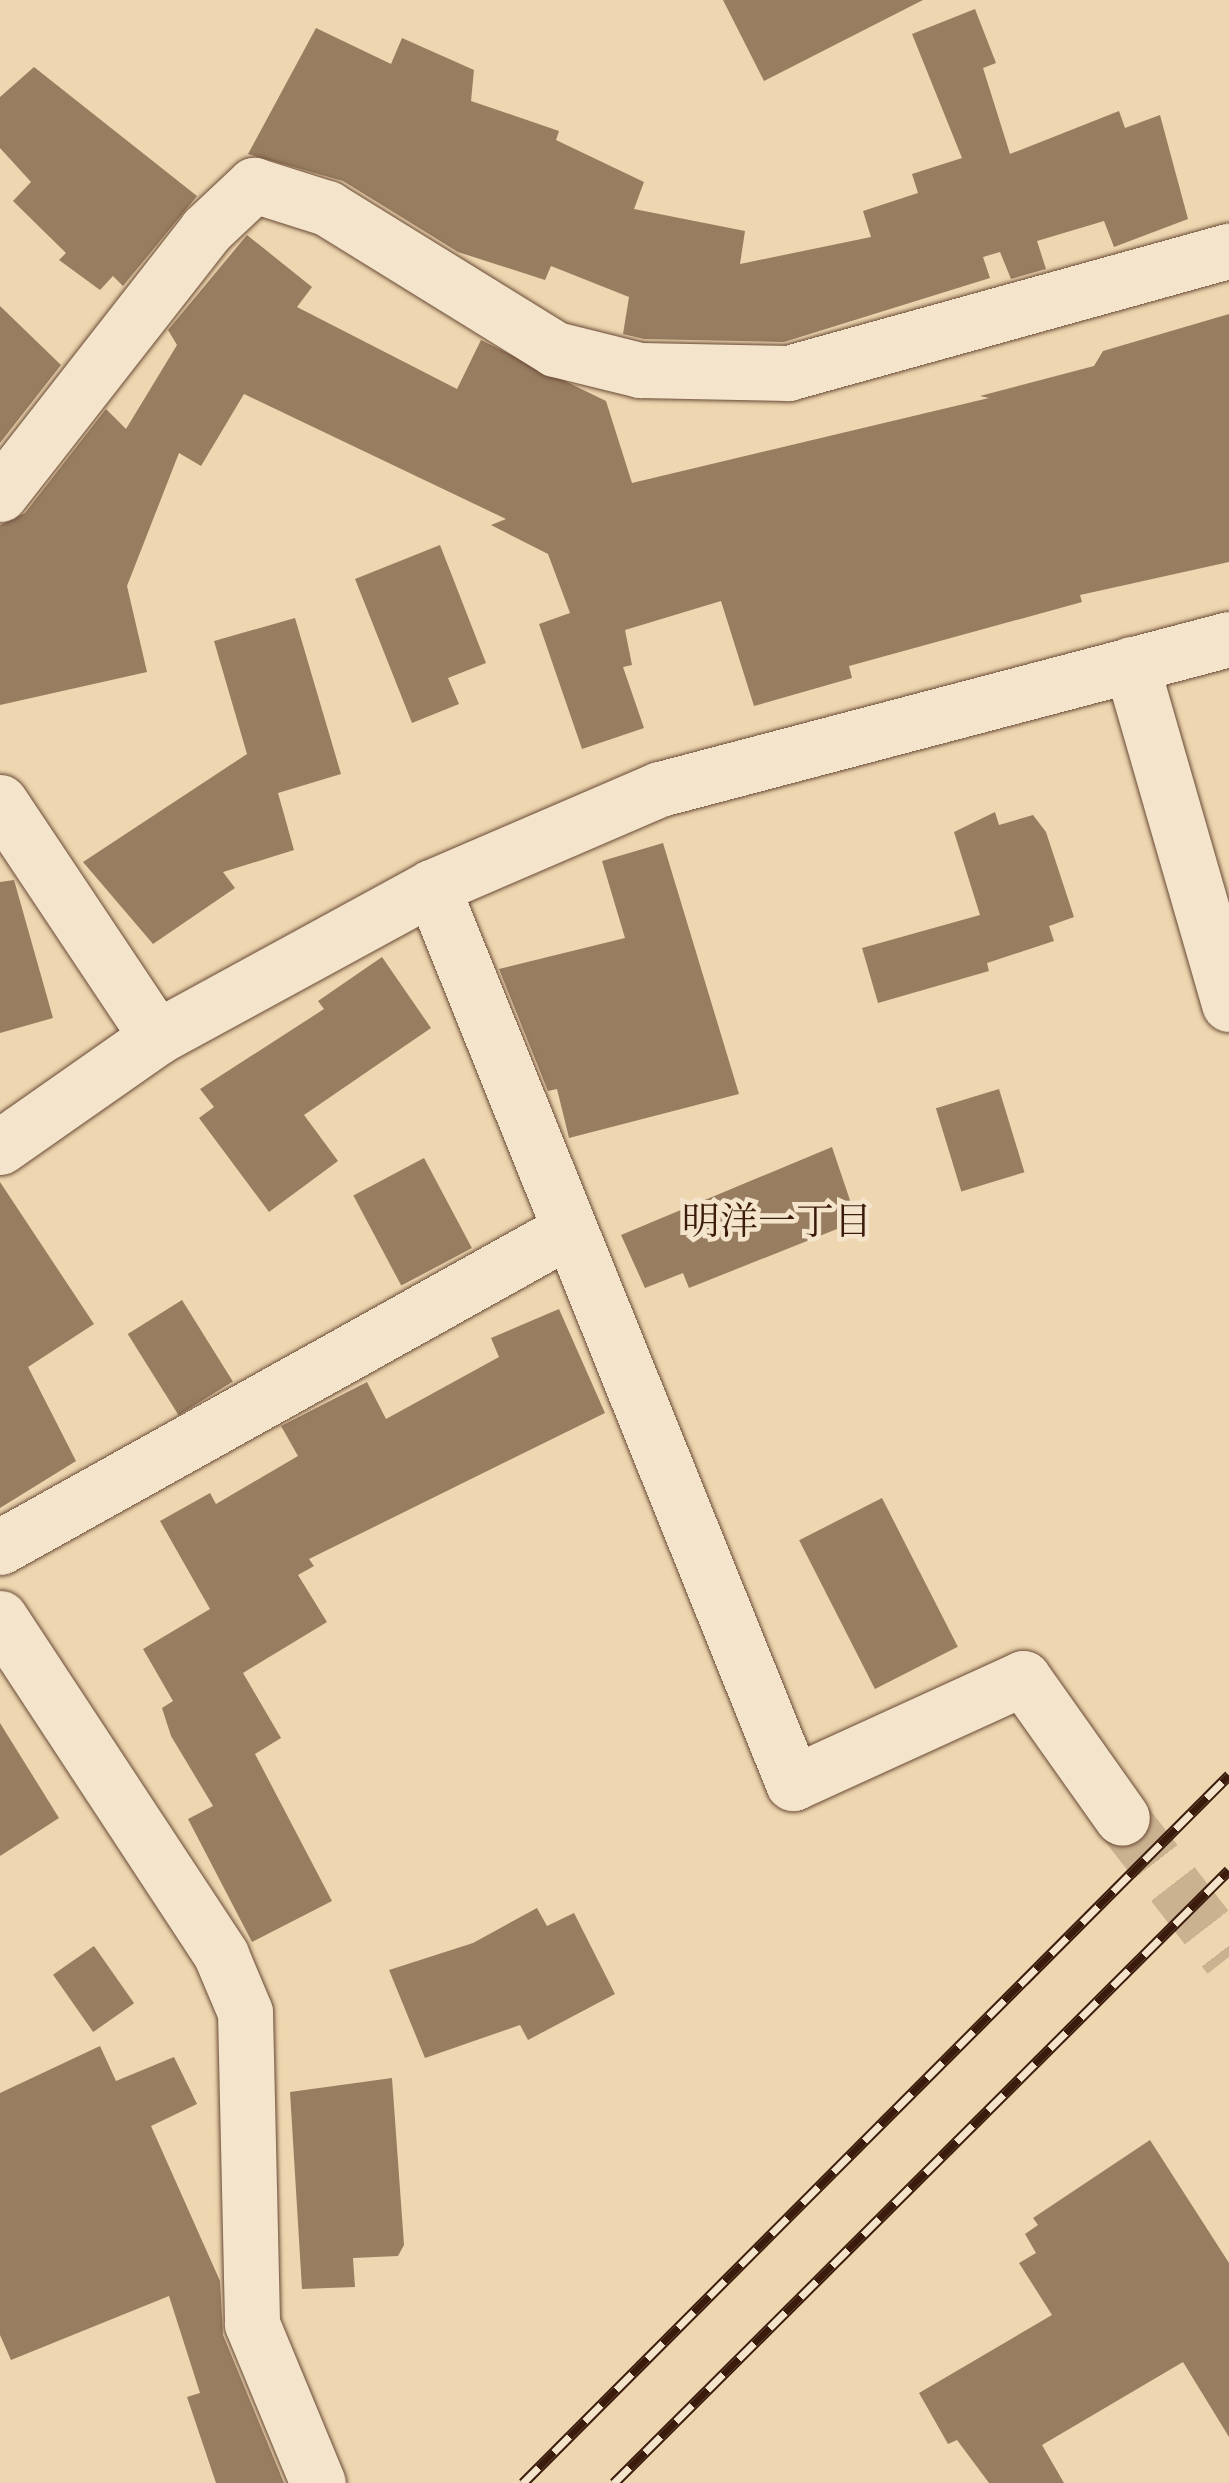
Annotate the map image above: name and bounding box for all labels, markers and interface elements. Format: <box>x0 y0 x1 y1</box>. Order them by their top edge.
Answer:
district label: 明洋一丁目 <box>682 1202 872 1248</box>

